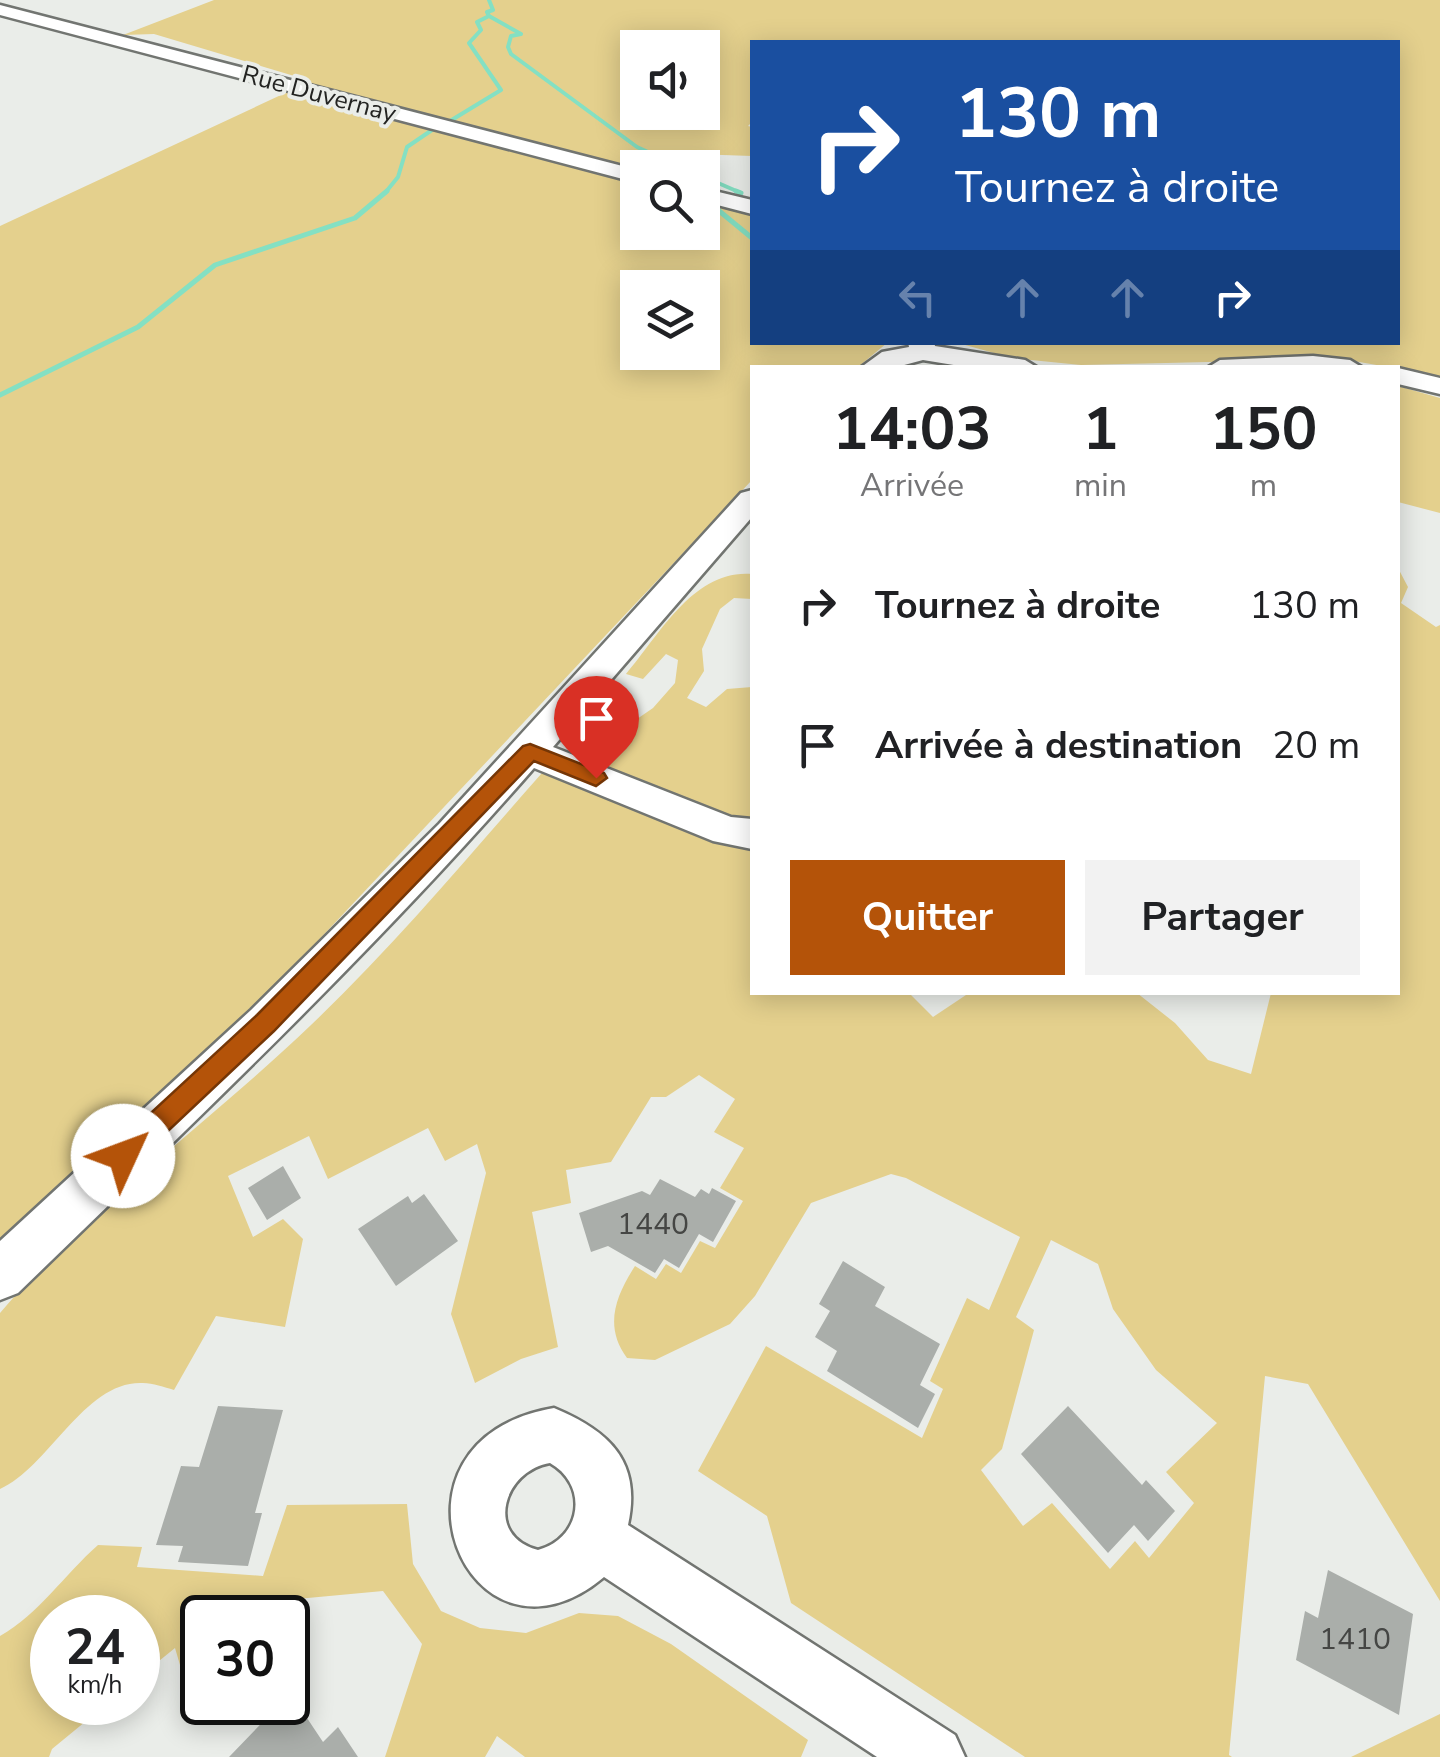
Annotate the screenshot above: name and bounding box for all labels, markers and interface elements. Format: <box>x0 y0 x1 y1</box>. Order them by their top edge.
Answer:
map controls <box>620 30 720 370</box>
button: sound <box>620 30 720 130</box>
street label: Rue Duvernay <box>238 57 400 131</box>
text: 130 m <box>955 66 1161 162</box>
icon: right <box>790 80 920 210</box>
button: search <box>620 150 720 250</box>
text: Tournez à droite <box>955 157 1279 218</box>
button: layers <box>620 270 720 370</box>
icon: left <box>890 270 945 325</box>
icon: ahead <box>995 270 1050 325</box>
icon: ahead <box>1100 270 1155 325</box>
icon: right <box>1205 270 1260 325</box>
text: 14:03 <box>833 388 991 470</box>
text: 1 <box>1082 388 1118 470</box>
text: 150 <box>1209 388 1317 470</box>
text: Arrivée <box>860 464 964 507</box>
text: min <box>1074 464 1127 507</box>
text: m <box>1250 464 1277 507</box>
icon: right <box>790 578 845 633</box>
text: Tournez à droite <box>875 580 1160 631</box>
text: 130 m <box>1249 580 1360 631</box>
pin <box>554 676 639 779</box>
icon: arrive <box>569 691 624 746</box>
icon: arrive <box>790 718 845 773</box>
text: Arrivée à destination <box>875 720 1242 771</box>
text: 20 m <box>1272 720 1360 771</box>
button: Quitter <box>790 860 1065 975</box>
button: Partager <box>1085 860 1360 975</box>
position arrow <box>71 1104 175 1208</box>
house number: 1440 <box>617 1204 689 1245</box>
speed limit sign: 30 <box>180 1595 310 1725</box>
text: 24 <box>65 1613 125 1682</box>
house number: 1410 <box>1319 1619 1391 1660</box>
text: km/h <box>67 1668 123 1702</box>

